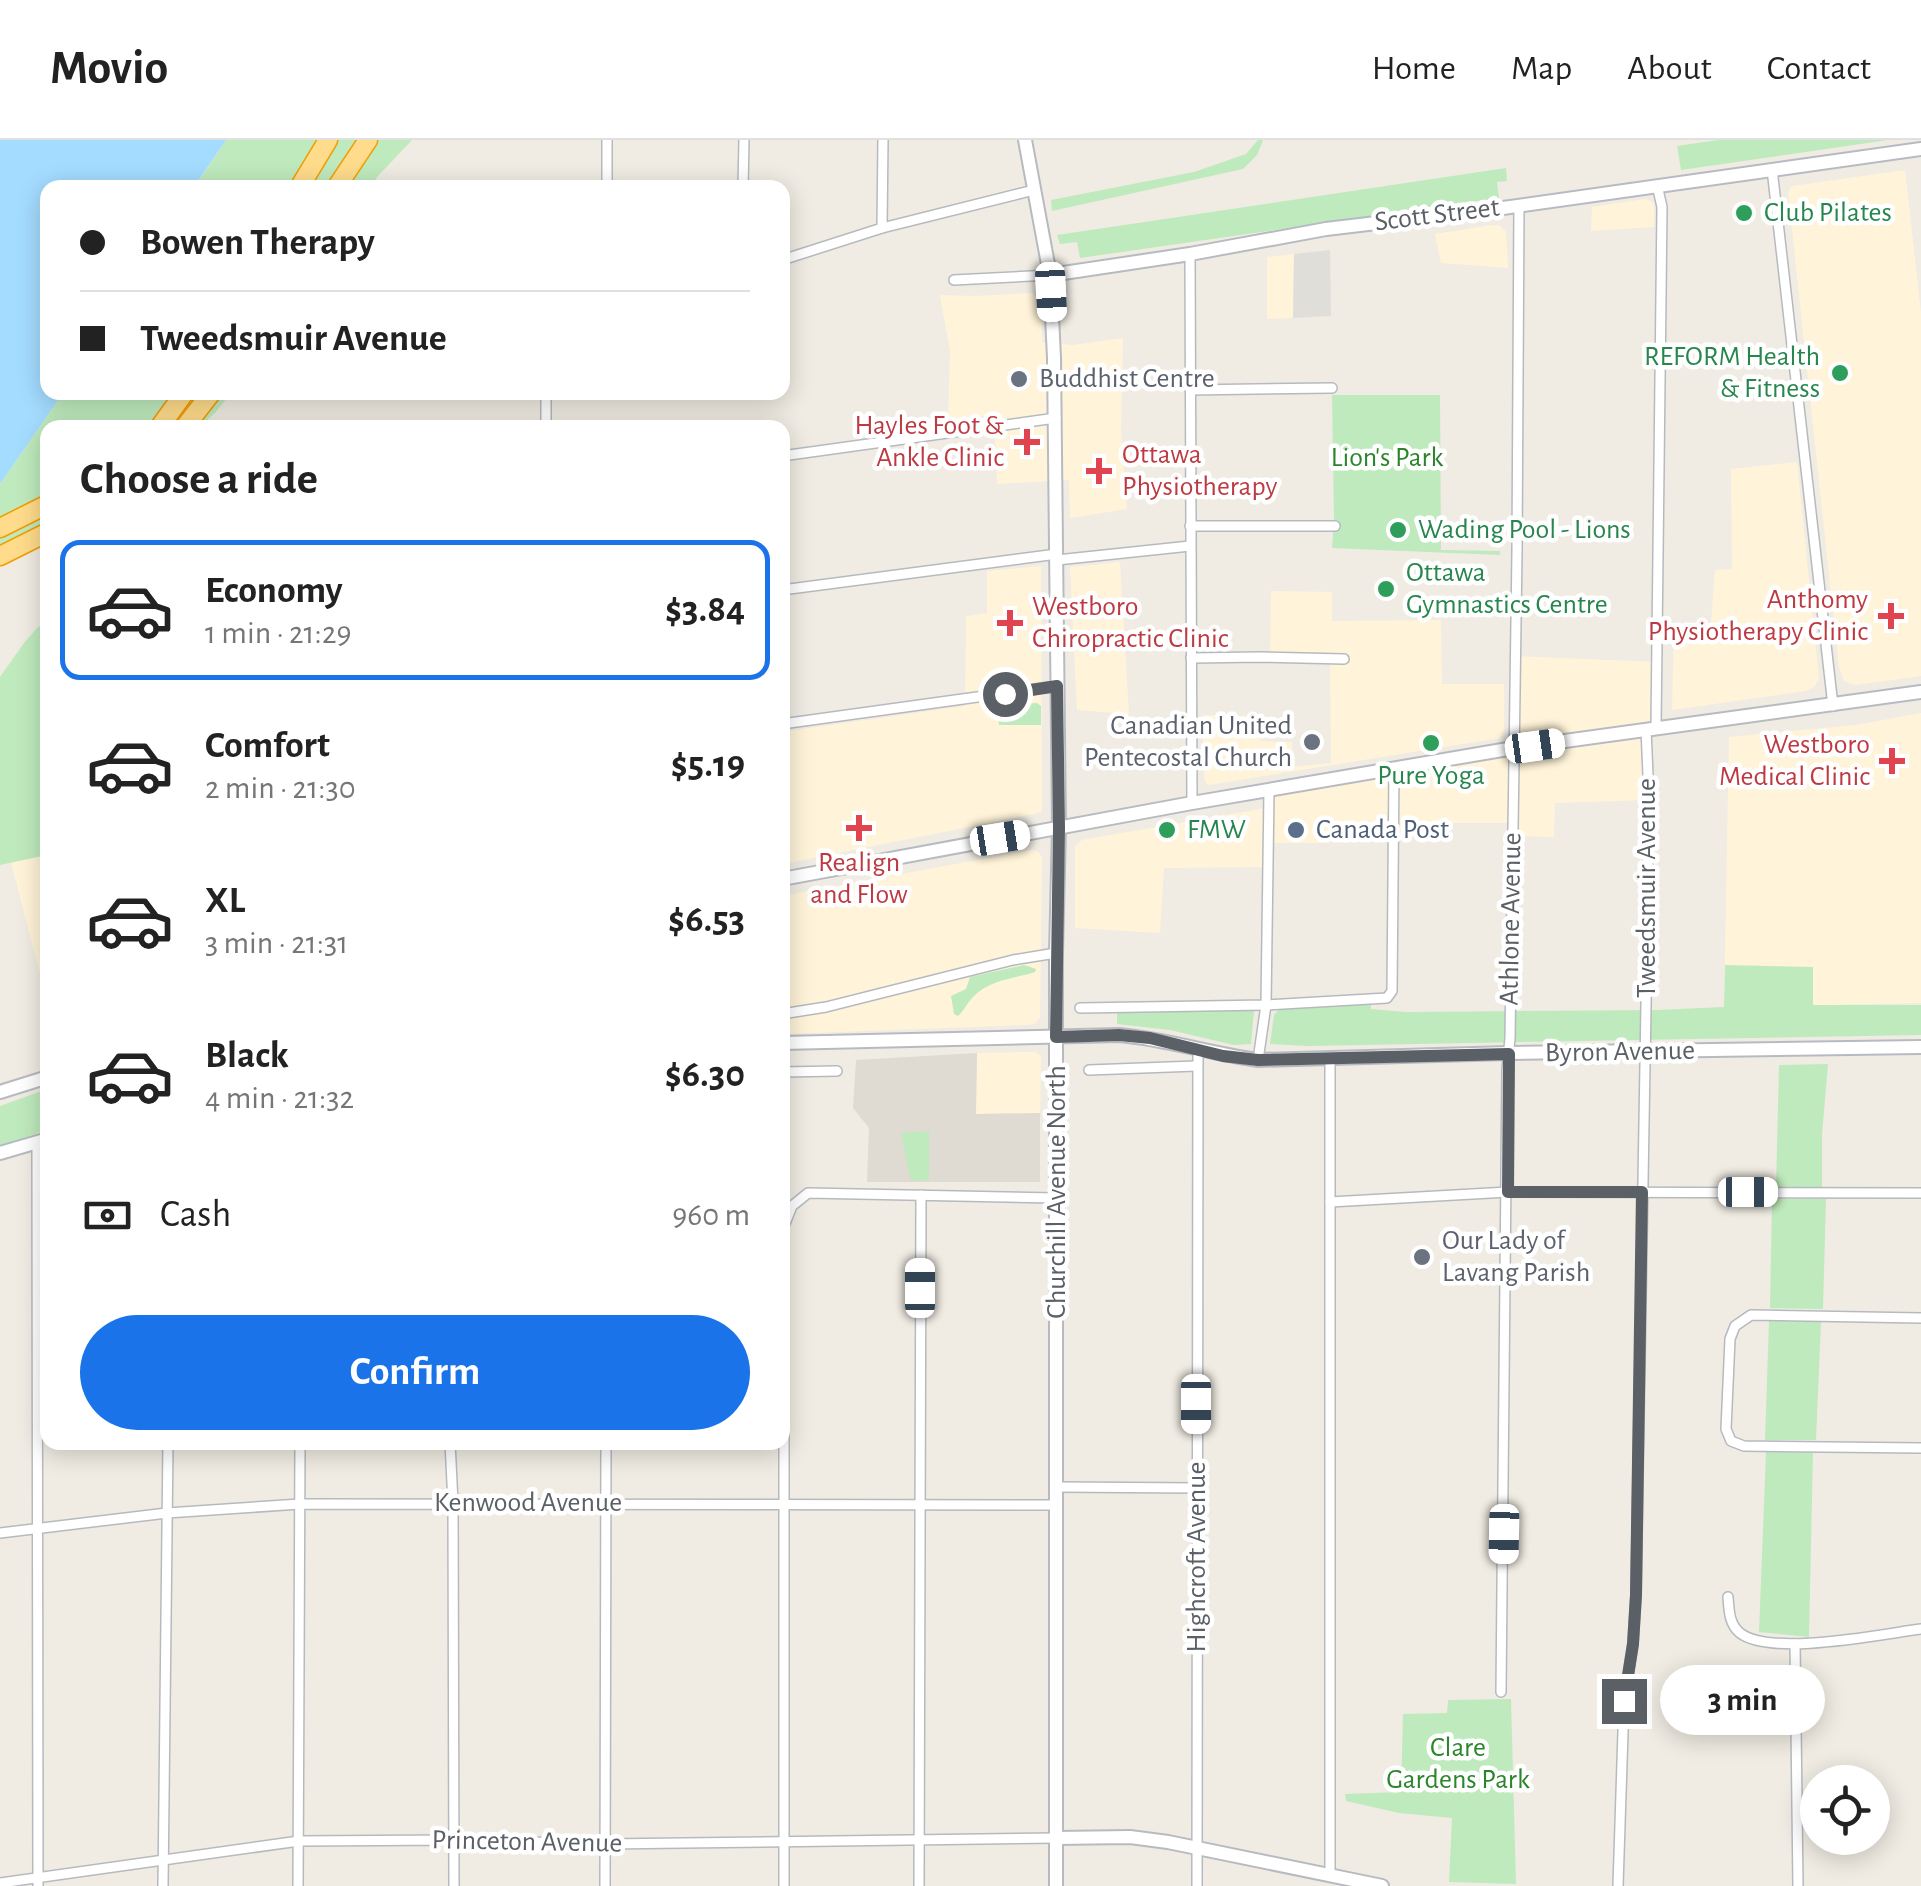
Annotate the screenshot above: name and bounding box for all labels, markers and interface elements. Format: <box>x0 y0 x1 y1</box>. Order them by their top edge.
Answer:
text: Movio <box>50 45 168 93</box>
text: Home <box>1372 51 1456 86</box>
text: Map <box>1511 51 1572 86</box>
text: About <box>1627 51 1712 86</box>
text: Contact <box>1767 51 1871 86</box>
street label: Scott Street <box>1373 193 1501 237</box>
place label: Club Pilates <box>1764 199 1892 227</box>
marker: Club Pilates <box>1733 202 1755 224</box>
text: Bowen Therapy <box>140 224 375 262</box>
car <box>1034 261 1068 323</box>
text: Tweedsmuir Avenue <box>140 320 447 358</box>
place label: REFORM Health & Fitness <box>1644 343 1820 403</box>
marker: REFORM Health & Fitness <box>1829 362 1851 384</box>
place label: Buddhist Centre <box>1039 365 1215 393</box>
marker: Buddhist Centre <box>1008 368 1030 390</box>
place label: Hayles Foot & Ankle Clinic <box>854 412 1005 472</box>
marker: Hayles Foot & Ankle Clinic <box>1014 429 1040 455</box>
place label: Ottawa Physiotherapy <box>1122 441 1277 501</box>
park label: Lion's Park <box>1331 444 1443 472</box>
text: Choose a ride <box>80 457 318 502</box>
marker: Ottawa Physiotherapy <box>1086 458 1112 484</box>
place label: Wading Pool - Lions <box>1418 516 1631 544</box>
marker: Wading Pool - Lions <box>1387 519 1409 541</box>
place label: Ottawa Gymnastics Centre <box>1406 559 1608 619</box>
icon: car <box>85 565 175 655</box>
text: Economy <box>205 572 343 610</box>
marker: Ottawa Gymnastics Centre <box>1375 578 1397 600</box>
place label: Anthomy Physiotherapy Clinic <box>1648 586 1868 646</box>
text: $3.84 <box>665 591 745 629</box>
place label: Westboro Chiropractic Clinic <box>1032 593 1229 653</box>
marker: Anthomy Physiotherapy Clinic <box>1878 603 1904 629</box>
marker: Westboro Chiropractic Clinic <box>997 610 1023 636</box>
text: 1 min · 21:29 <box>205 617 352 649</box>
route start <box>983 672 1028 717</box>
place label: Canadian United Pentecostal Church <box>1084 712 1292 772</box>
icon: car <box>85 720 175 810</box>
text: Comfort <box>205 727 330 765</box>
car <box>1503 727 1567 765</box>
marker: Canadian United Pentecostal Church <box>1301 731 1323 753</box>
place label: Westboro Medical Clinic <box>1719 731 1870 791</box>
marker: Pure Yoga <box>1420 732 1442 754</box>
text: $5.19 <box>671 746 745 784</box>
marker: Westboro Medical Clinic <box>1879 748 1905 774</box>
place label: Pure Yoga <box>1377 762 1485 790</box>
text: 2 min · 21:30 <box>205 772 356 804</box>
street label: Tweedsmuir Avenue <box>1633 778 1661 998</box>
marker: Realign and Flow <box>846 815 872 841</box>
place label: FMW <box>1187 816 1246 844</box>
place label: Canada Post <box>1316 816 1449 844</box>
car <box>968 818 1032 858</box>
marker: FMW <box>1156 819 1178 841</box>
marker: Canada Post <box>1285 819 1307 841</box>
street label: Athlone Avenue <box>1495 832 1527 1006</box>
place label: Realign and Flow <box>810 849 908 909</box>
icon: car <box>85 875 175 965</box>
text: XL <box>205 882 245 920</box>
text: $6.53 <box>668 901 745 939</box>
text: 3 min · 21:31 <box>205 927 348 959</box>
icon: car <box>85 1030 175 1120</box>
text: Black <box>205 1037 289 1075</box>
street label: Byron Avenue <box>1545 1037 1695 1067</box>
text: $6.30 <box>665 1056 745 1094</box>
street label: Churchill Avenue North <box>1043 1065 1071 1319</box>
text: 4 min · 21:32 <box>205 1082 354 1114</box>
car <box>1718 1177 1778 1207</box>
icon: cash <box>80 1188 135 1243</box>
text: Cash <box>160 1196 231 1234</box>
text: 960 m <box>672 1199 750 1231</box>
place label: Our Lady of Lavang Parish <box>1442 1227 1590 1287</box>
marker: Our Lady of Lavang Parish <box>1411 1246 1433 1268</box>
car <box>905 1258 935 1318</box>
button: Confirm <box>80 1315 750 1430</box>
car <box>1181 1374 1211 1434</box>
street label: Highcroft Avenue <box>1183 1462 1211 1652</box>
street label: Kenwood Avenue <box>434 1489 622 1517</box>
car <box>1488 1504 1520 1564</box>
callout: 3 min <box>1659 1666 1824 1736</box>
route end <box>1602 1679 1647 1724</box>
text: 3 min <box>1708 1684 1777 1716</box>
park label: Clare Gardens Park <box>1386 1734 1530 1794</box>
map controls <box>1800 1765 1890 1855</box>
button: locate <box>1800 1765 1890 1855</box>
street label: Princeton Avenue <box>431 1826 623 1858</box>

